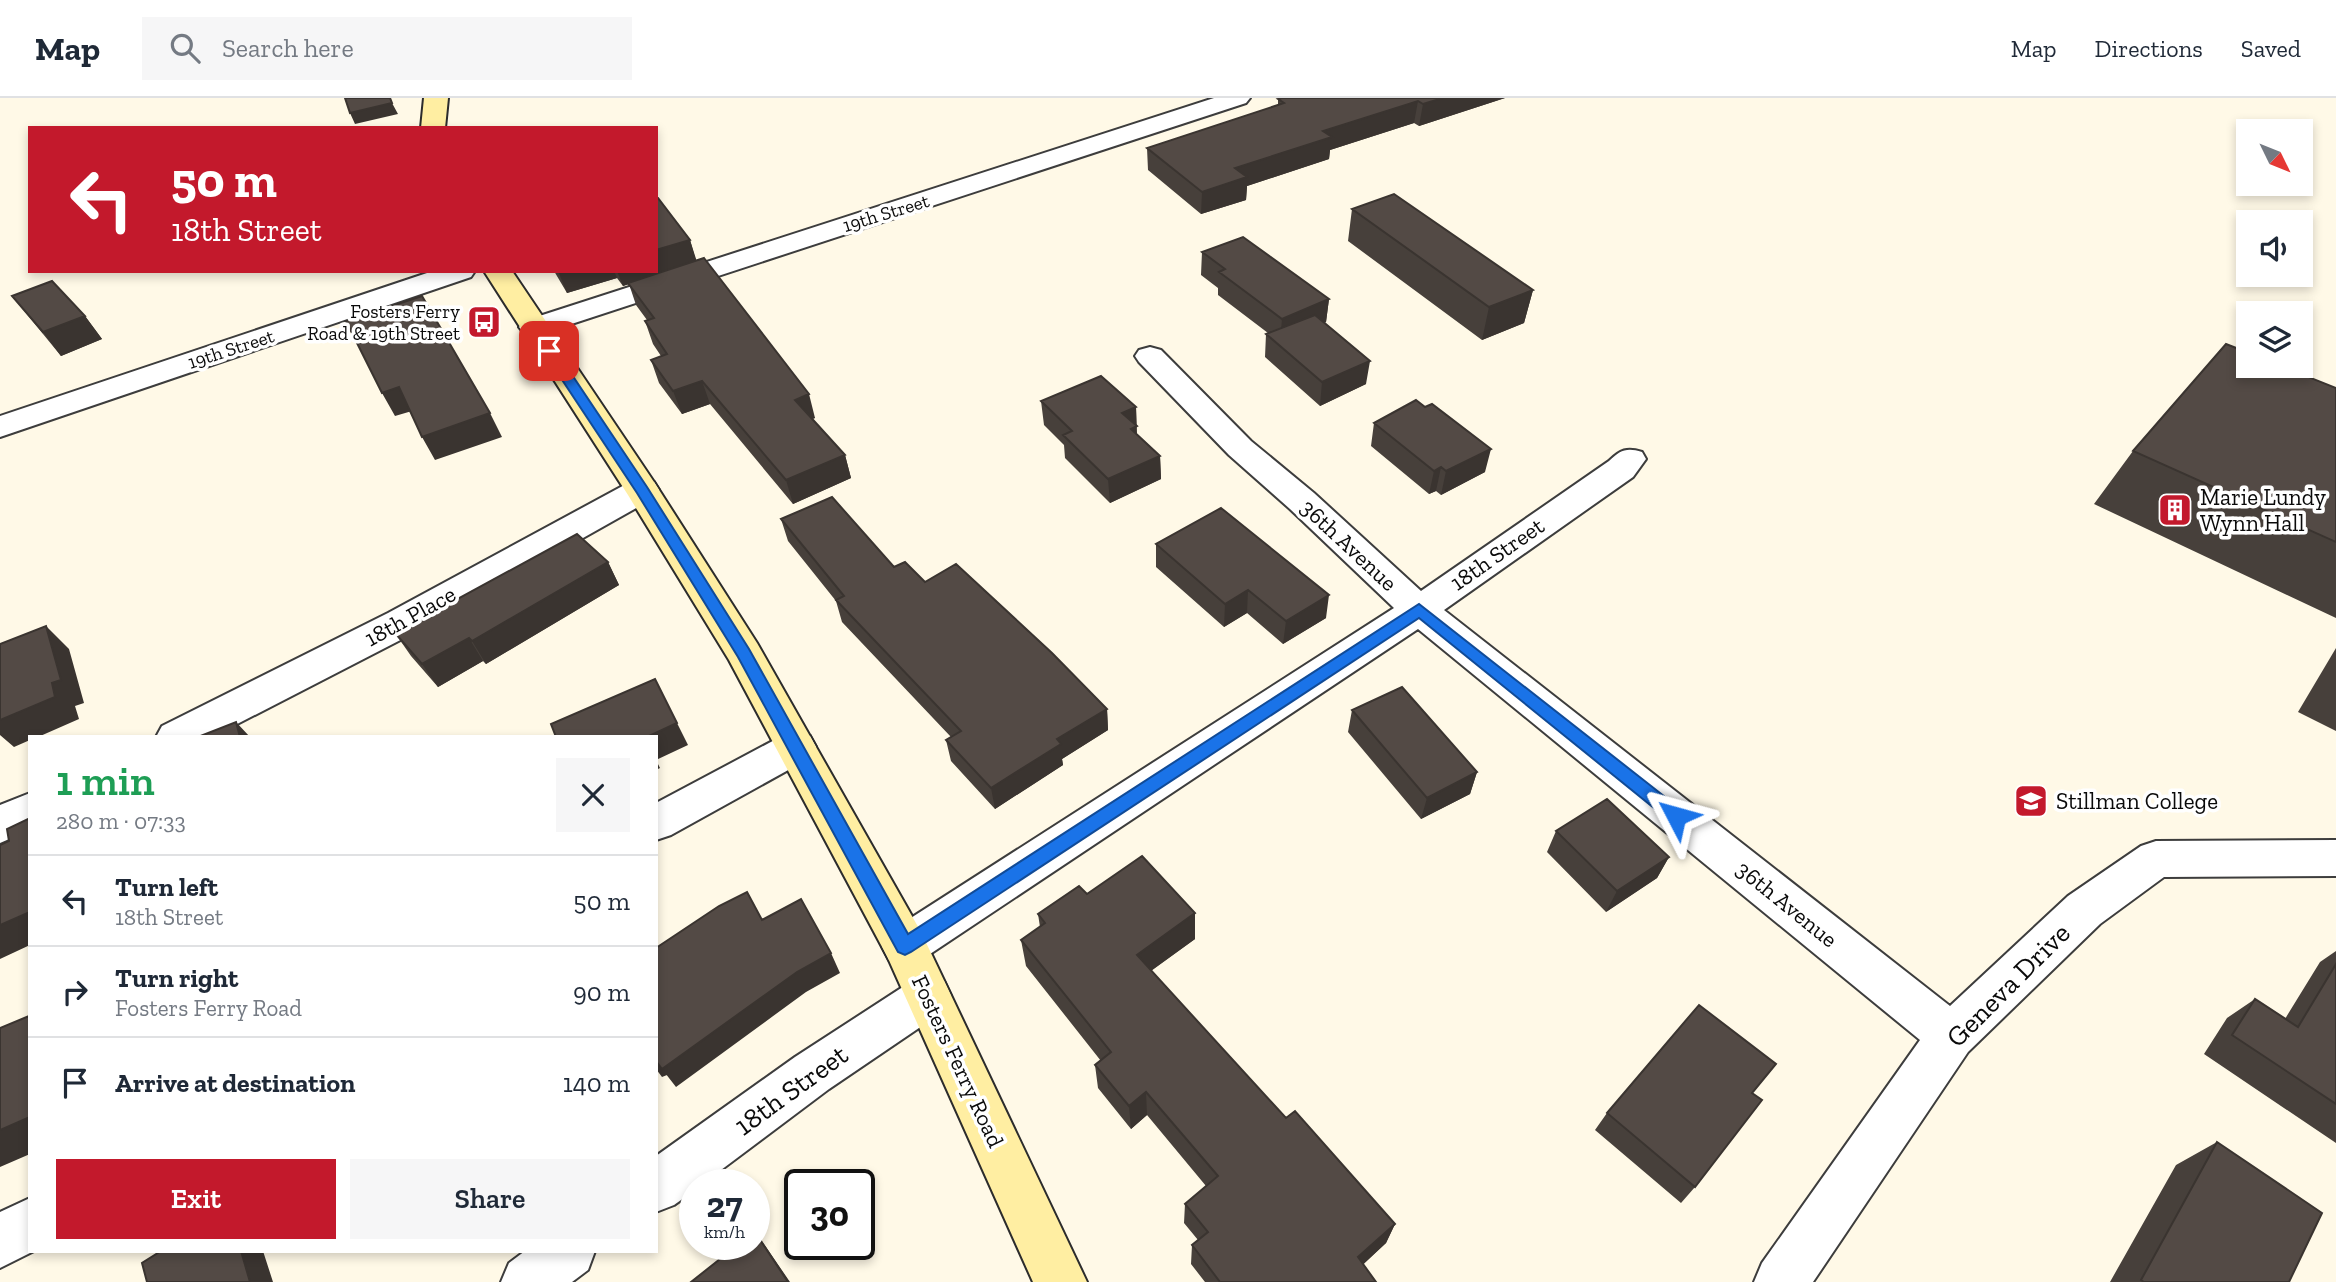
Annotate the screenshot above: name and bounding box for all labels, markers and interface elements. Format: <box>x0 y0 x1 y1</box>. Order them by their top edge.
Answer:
search box <box>142 17 632 80</box>
text: Map <box>35 29 100 68</box>
icon: search <box>166 29 204 67</box>
text: Search here <box>222 32 354 64</box>
text: Map <box>2011 34 2057 63</box>
text: Directions <box>2095 34 2203 63</box>
text: Saved <box>2241 34 2301 63</box>
north arrow <box>2236 119 2314 196</box>
map controls <box>2236 119 2313 378</box>
text: 50 m <box>171 151 277 210</box>
icon: left <box>56 154 147 245</box>
street label: 19th Street <box>840 189 932 237</box>
button: sound <box>2236 210 2313 287</box>
text: 18th Street <box>171 211 322 249</box>
place label: Fosters Ferry Road & 19th Street <box>307 300 460 345</box>
button: layers <box>2236 301 2313 378</box>
bus stop icon: Fosters Ferry Road & 19th Street <box>465 303 503 341</box>
pin <box>519 321 579 381</box>
street label: 19th Street <box>185 324 277 374</box>
icon: arrive <box>530 332 568 370</box>
place label: Marie Lundy Wynn Hall <box>2200 483 2326 537</box>
building icon: Marie Lundy Wynn Hall <box>2156 491 2194 529</box>
street label: 36th Avenue <box>1295 493 1403 597</box>
street label: 18th Street <box>1445 511 1550 597</box>
street label: 18th Place <box>360 580 460 652</box>
text: 1 min <box>56 755 155 806</box>
button: close <box>556 758 630 832</box>
position arrow <box>1639 779 1713 853</box>
school or university icon: Stillman College <box>2012 782 2050 820</box>
place label: Stillman College <box>2056 787 2218 815</box>
text: 280 m · 07:33 <box>56 807 186 835</box>
street label: 36th Avenue <box>1731 855 1843 953</box>
text: Turn left <box>115 871 218 903</box>
icon: left <box>56 882 94 920</box>
text: 50 m <box>573 885 630 917</box>
text: 18th Street <box>115 903 223 931</box>
street label: Geneva Drive <box>1939 916 2077 1054</box>
text: Turn right <box>115 962 238 994</box>
street label: Fosters Ferry Road <box>906 970 1010 1152</box>
icon: right <box>56 973 94 1011</box>
text: 90 m <box>573 976 630 1008</box>
text: Fosters Ferry Road <box>115 994 302 1022</box>
street label: 18th Street <box>728 1038 854 1142</box>
icon: arrive <box>56 1064 94 1102</box>
text: Arrive at destination <box>115 1067 355 1099</box>
text: 140 m <box>563 1067 630 1099</box>
button: Exit <box>56 1159 336 1239</box>
button: Share <box>350 1159 630 1239</box>
speed limit sign: 30 <box>784 1169 875 1260</box>
text: 27 <box>706 1184 743 1226</box>
text: km/h <box>704 1221 745 1243</box>

